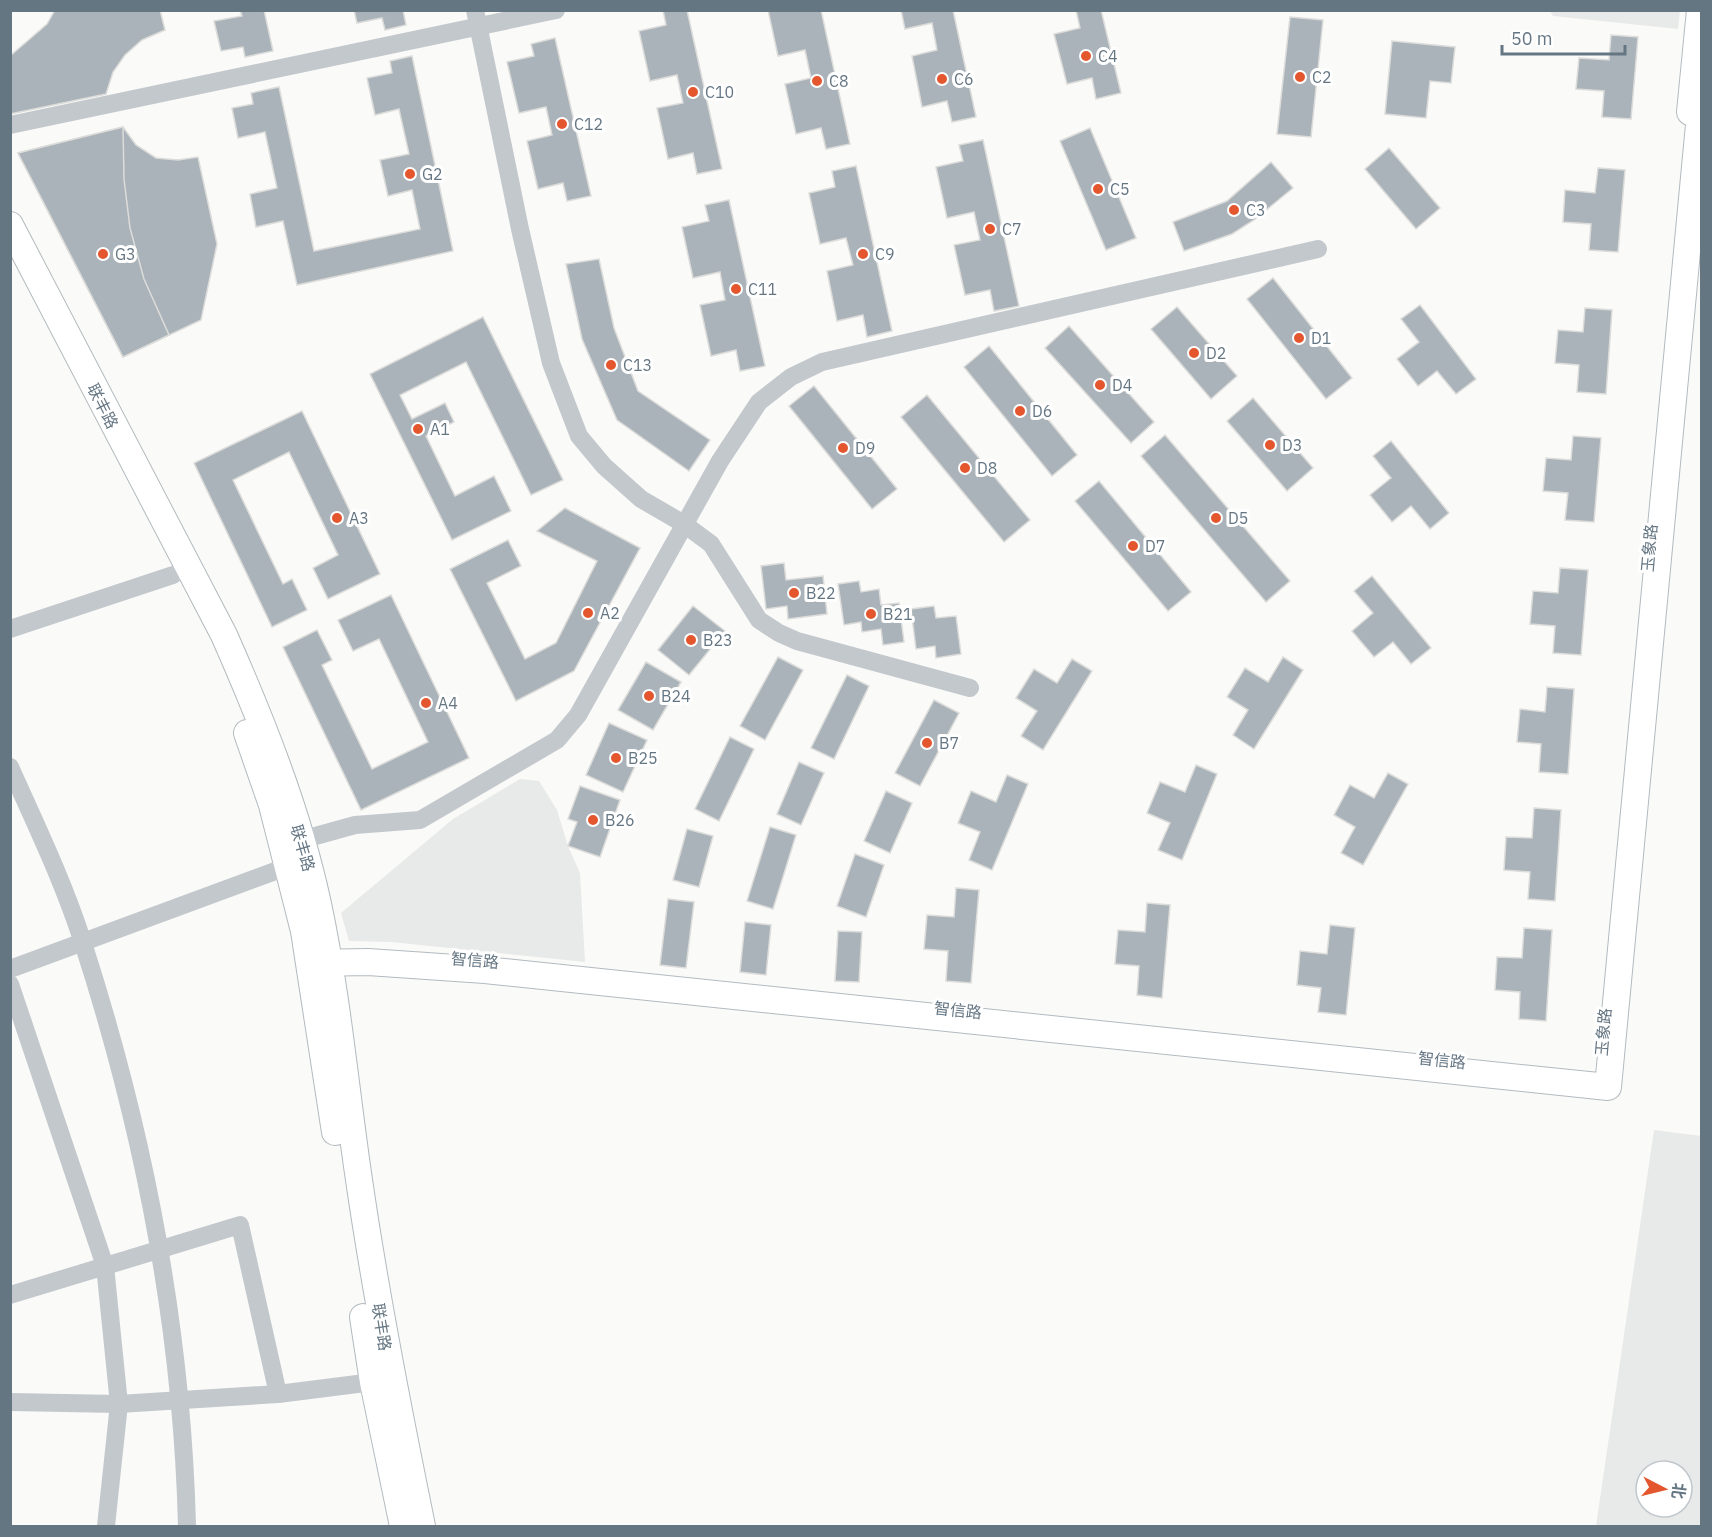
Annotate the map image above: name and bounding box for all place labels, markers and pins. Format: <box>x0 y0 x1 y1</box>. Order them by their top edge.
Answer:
place label: C4 <box>1098 46 1118 66</box>
marker: C4 <box>1079 49 1093 63</box>
place label: C2 <box>1312 67 1332 87</box>
place label: C6 <box>954 69 974 89</box>
marker: C2 <box>1293 70 1307 84</box>
place label: C8 <box>829 71 849 91</box>
marker: C6 <box>935 72 949 86</box>
marker: C8 <box>810 74 824 88</box>
place label: C10 <box>705 82 734 102</box>
marker: C10 <box>686 85 700 99</box>
place label: C12 <box>574 114 603 134</box>
marker: C12 <box>555 117 569 131</box>
place label: G2 <box>422 164 443 184</box>
marker: G2 <box>403 167 417 181</box>
place label: C5 <box>1110 179 1130 199</box>
marker: C5 <box>1091 182 1105 196</box>
place label: C3 <box>1246 200 1266 220</box>
marker: C3 <box>1227 203 1241 217</box>
place label: C7 <box>1002 219 1022 239</box>
marker: C7 <box>983 222 997 236</box>
place label: G3 <box>115 244 136 264</box>
place label: C9 <box>875 244 895 264</box>
marker: G3 <box>96 247 110 261</box>
marker: C9 <box>856 247 870 261</box>
place label: C11 <box>748 279 777 299</box>
marker: C11 <box>729 282 743 296</box>
place label: D1 <box>1311 328 1331 348</box>
marker: D1 <box>1292 331 1306 345</box>
place label: D2 <box>1206 343 1226 363</box>
marker: D2 <box>1187 346 1201 360</box>
place label: C13 <box>623 355 652 375</box>
marker: C13 <box>604 358 618 372</box>
place label: D4 <box>1112 375 1132 395</box>
marker: D4 <box>1093 378 1107 392</box>
place label: D6 <box>1032 401 1052 421</box>
marker: D6 <box>1013 404 1027 418</box>
place label: A1 <box>430 419 450 439</box>
marker: A1 <box>411 422 425 436</box>
place label: D3 <box>1282 435 1302 455</box>
place label: D9 <box>855 438 875 458</box>
marker: D3 <box>1263 438 1277 452</box>
marker: D9 <box>836 441 850 455</box>
place label: D8 <box>977 458 997 478</box>
marker: D8 <box>958 461 972 475</box>
place label: A3 <box>349 508 369 528</box>
place label: D5 <box>1228 508 1248 528</box>
marker: A3 <box>330 511 344 525</box>
marker: D5 <box>1209 511 1223 525</box>
place label: D7 <box>1145 536 1165 556</box>
marker: D7 <box>1126 539 1140 553</box>
place label: B22 <box>806 583 836 603</box>
marker: B22 <box>787 586 801 600</box>
place label: A2 <box>600 603 620 623</box>
place label: B21 <box>883 604 913 624</box>
marker: A2 <box>581 606 595 620</box>
marker: B21 <box>864 607 878 621</box>
place label: B23 <box>703 630 733 650</box>
marker: B23 <box>684 633 698 647</box>
place label: B24 <box>661 686 691 706</box>
marker: B24 <box>642 689 656 703</box>
place label: A4 <box>438 693 458 713</box>
marker: A4 <box>419 696 433 710</box>
place label: B7 <box>939 733 959 753</box>
marker: B7 <box>920 736 934 750</box>
place label: B25 <box>628 748 658 768</box>
marker: B25 <box>609 751 623 765</box>
place label: B26 <box>605 810 635 830</box>
marker: B26 <box>586 813 600 827</box>

